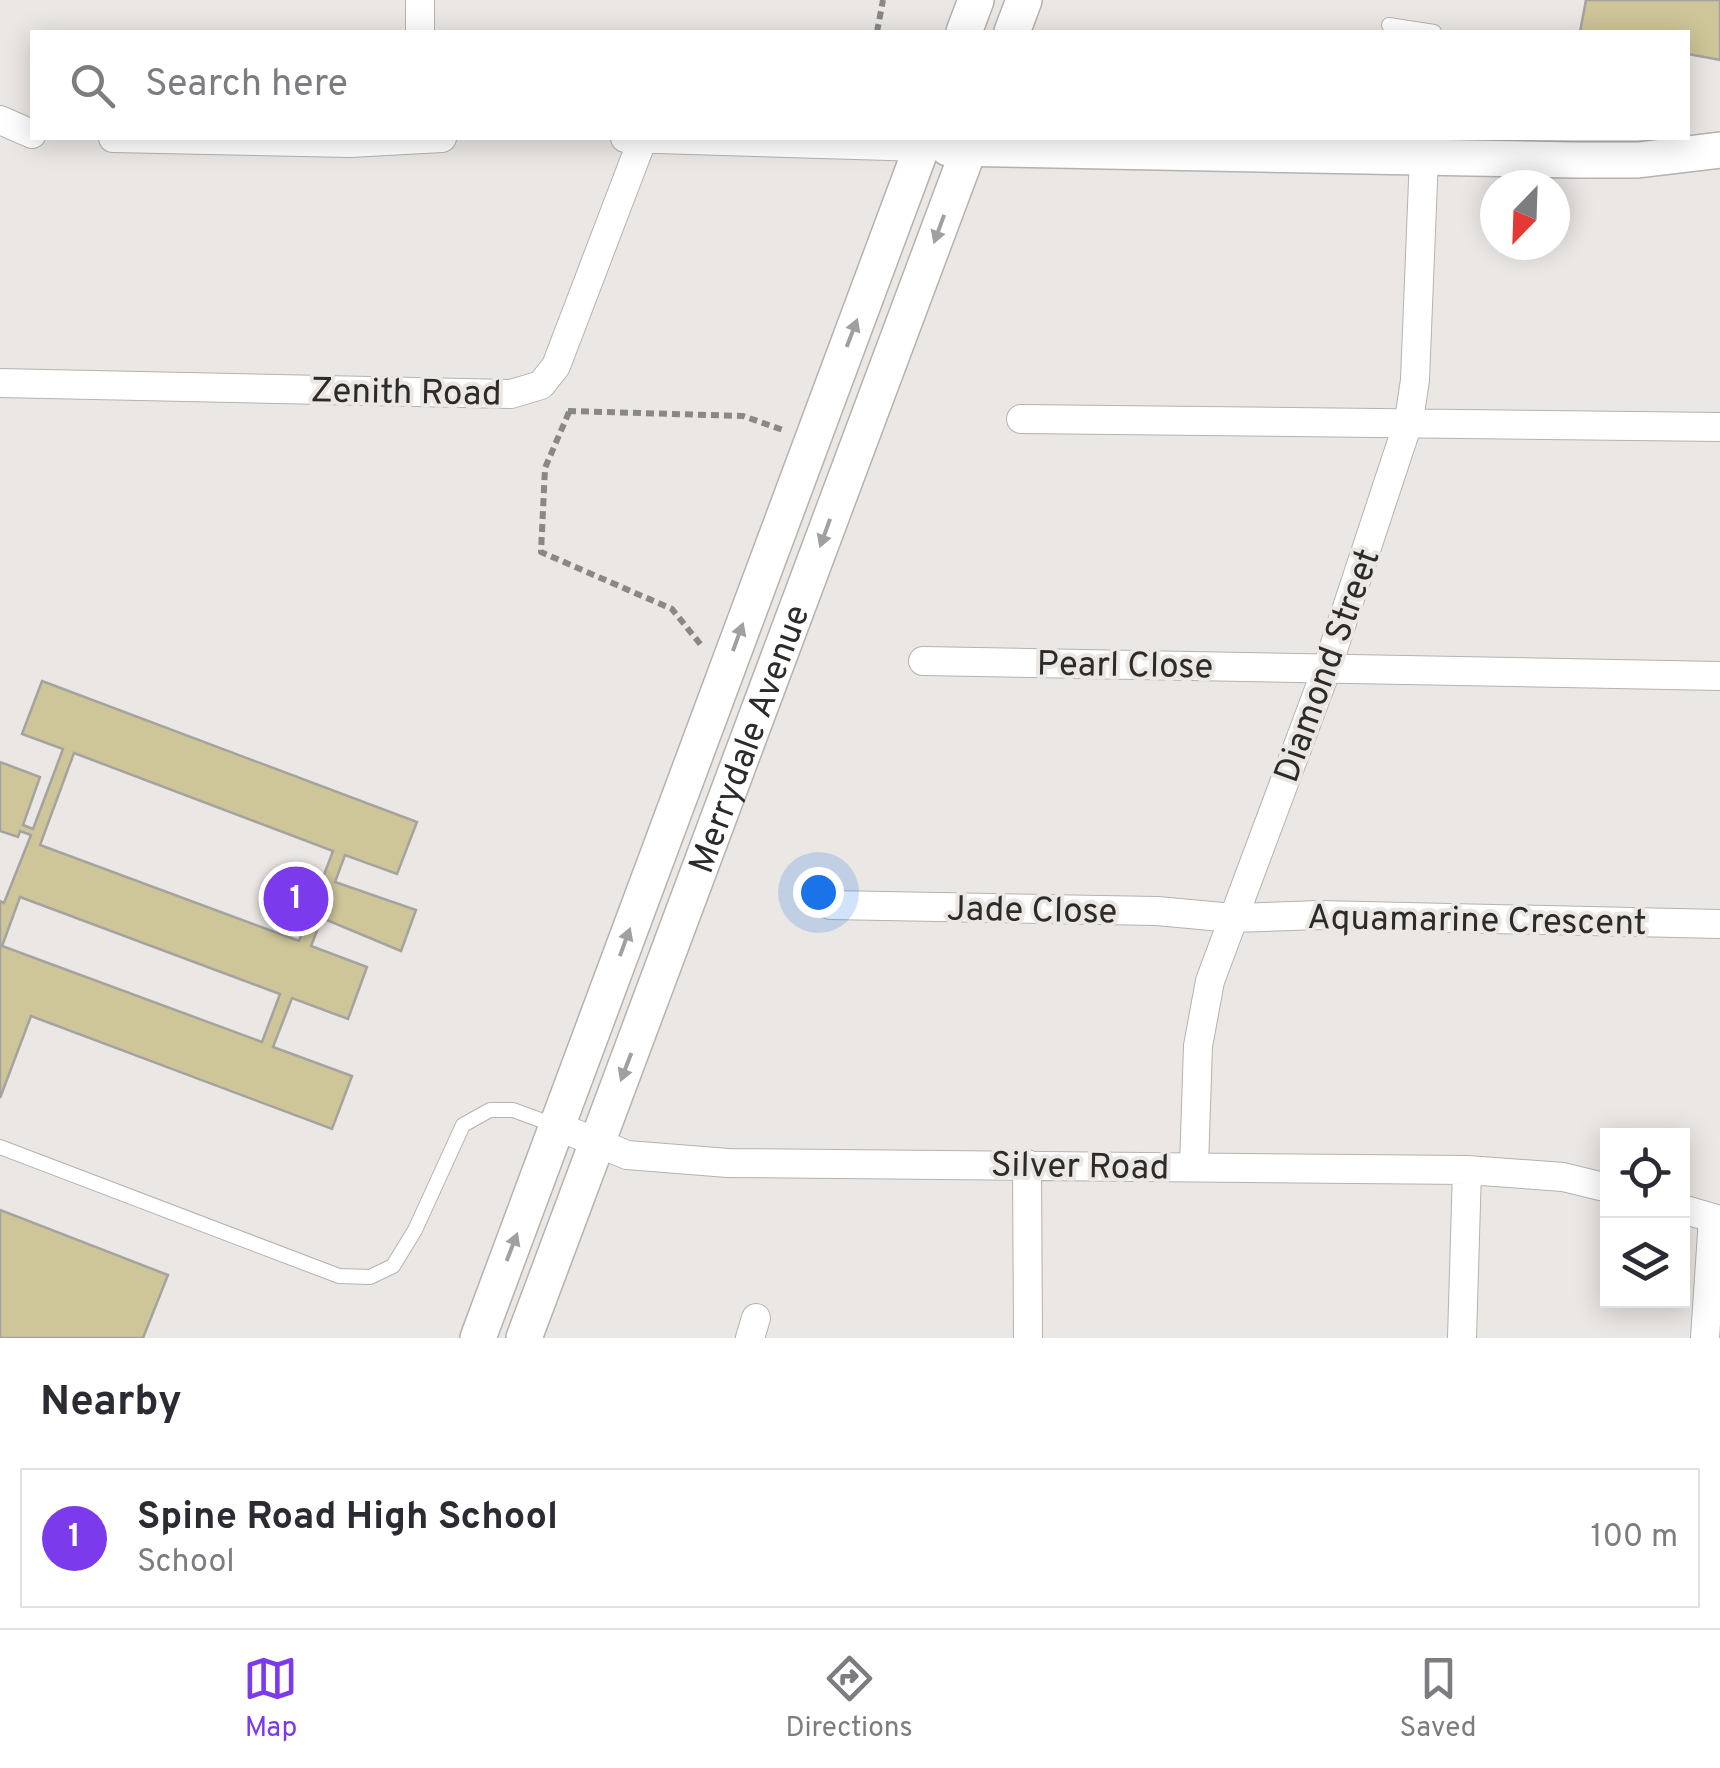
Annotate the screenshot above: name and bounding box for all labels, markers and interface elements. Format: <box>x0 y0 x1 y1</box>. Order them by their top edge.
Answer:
search box <box>30 30 1690 140</box>
icon: search <box>65 58 120 113</box>
text: Search here <box>145 61 348 110</box>
north arrow <box>1480 170 1570 260</box>
one-way arrow <box>931 214 946 244</box>
one-way arrow <box>845 317 860 347</box>
street label: Zenith Road <box>310 370 502 418</box>
one-way arrow <box>817 519 832 549</box>
street label: Diamond Street <box>1266 543 1391 789</box>
street label: Merrydale Avenue <box>681 599 821 880</box>
one-way arrow <box>731 622 746 652</box>
street label: Pearl Close <box>1036 643 1214 691</box>
pin: 1 <box>264 862 328 936</box>
your location <box>793 867 844 918</box>
street label: Jade Close <box>946 889 1118 935</box>
street label: Aquamarine Crescent <box>1307 897 1647 947</box>
one-way arrow <box>618 927 633 957</box>
one-way arrow <box>618 1053 633 1083</box>
map controls <box>1600 1128 1690 1308</box>
button: locate <box>1600 1128 1690 1218</box>
street label: Silver Road <box>990 1144 1170 1192</box>
button: layers <box>1600 1218 1690 1308</box>
one-way arrow <box>505 1231 520 1261</box>
text: Nearby <box>40 1377 182 1430</box>
text: Spine Road High School <box>137 1494 558 1543</box>
text: 1 <box>68 1518 81 1558</box>
text: 100 m <box>1591 1518 1678 1558</box>
text: School <box>137 1543 235 1583</box>
tab: Map <box>243 1651 298 1747</box>
tab: Directions <box>785 1651 913 1747</box>
tab: Saved <box>1400 1651 1477 1747</box>

